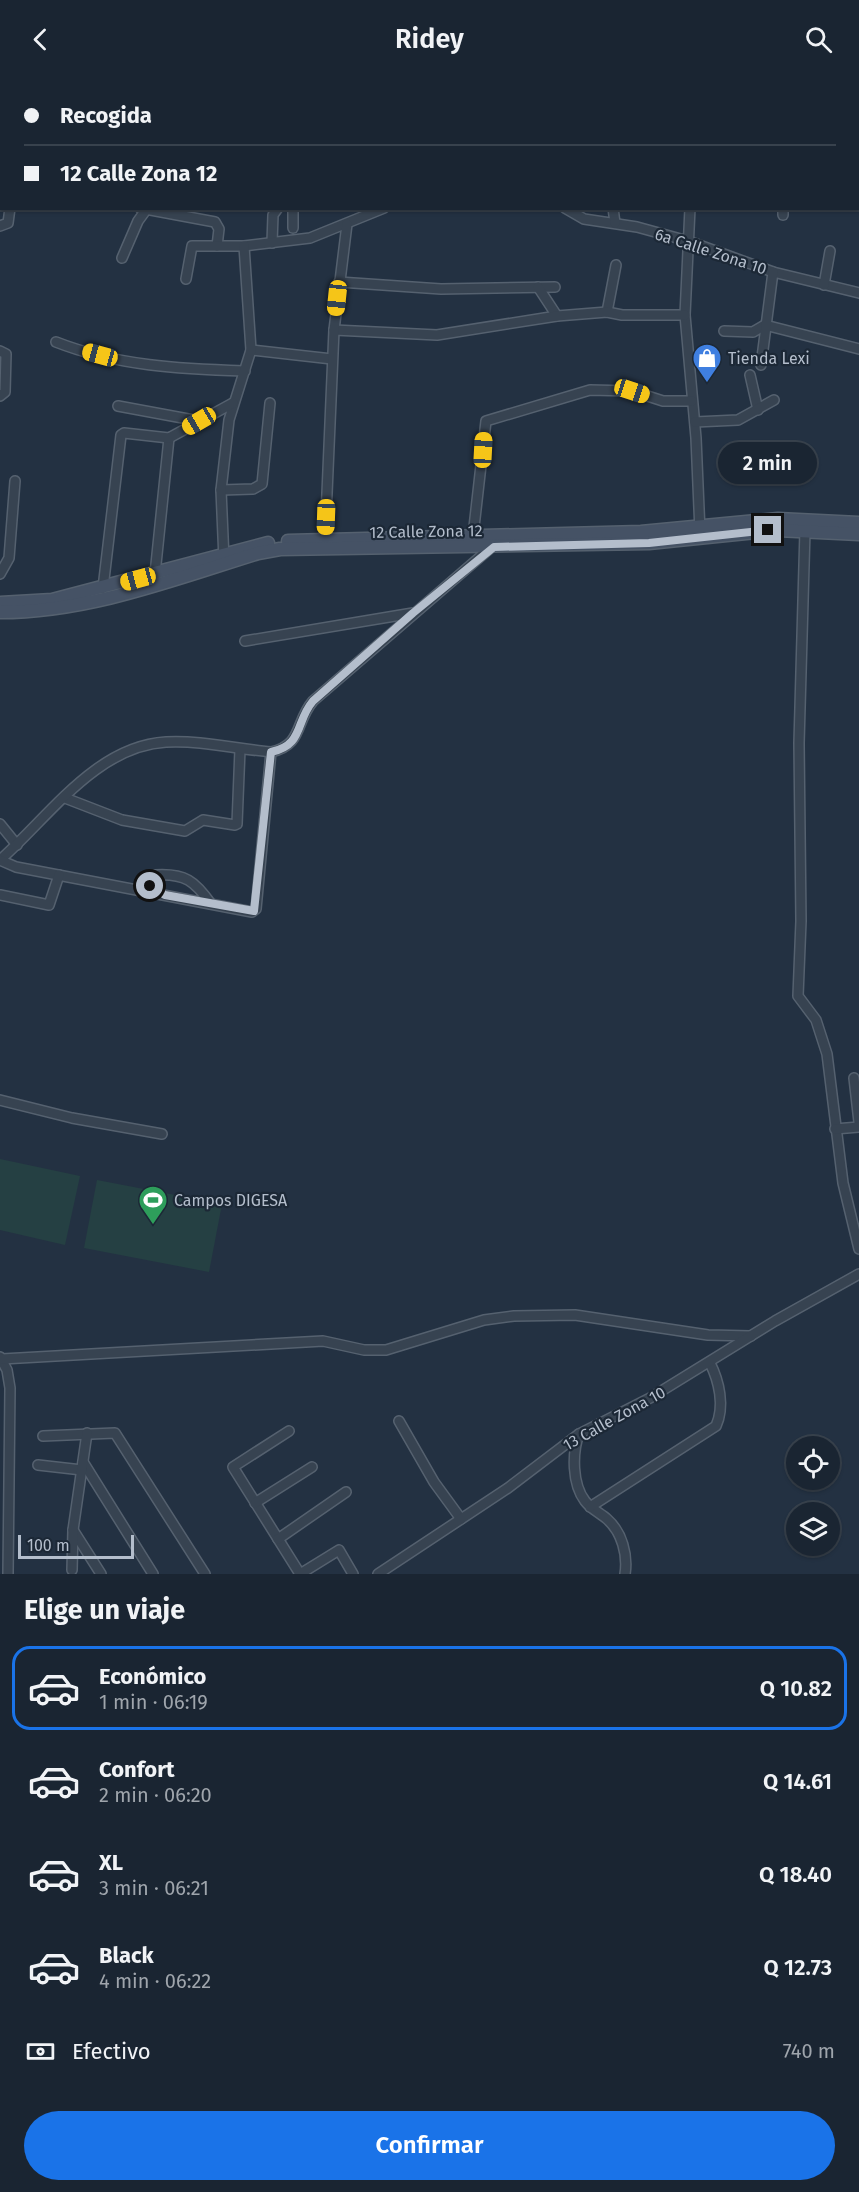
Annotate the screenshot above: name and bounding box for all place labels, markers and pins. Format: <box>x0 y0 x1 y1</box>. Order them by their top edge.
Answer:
shop icon: Tienda Lexi <box>691 342 723 384</box>
place label: Tienda Lexi <box>728 349 810 368</box>
sports icon: Campos DIGESA <box>137 1184 169 1226</box>
place label: Campos DIGESA <box>174 1191 288 1210</box>

